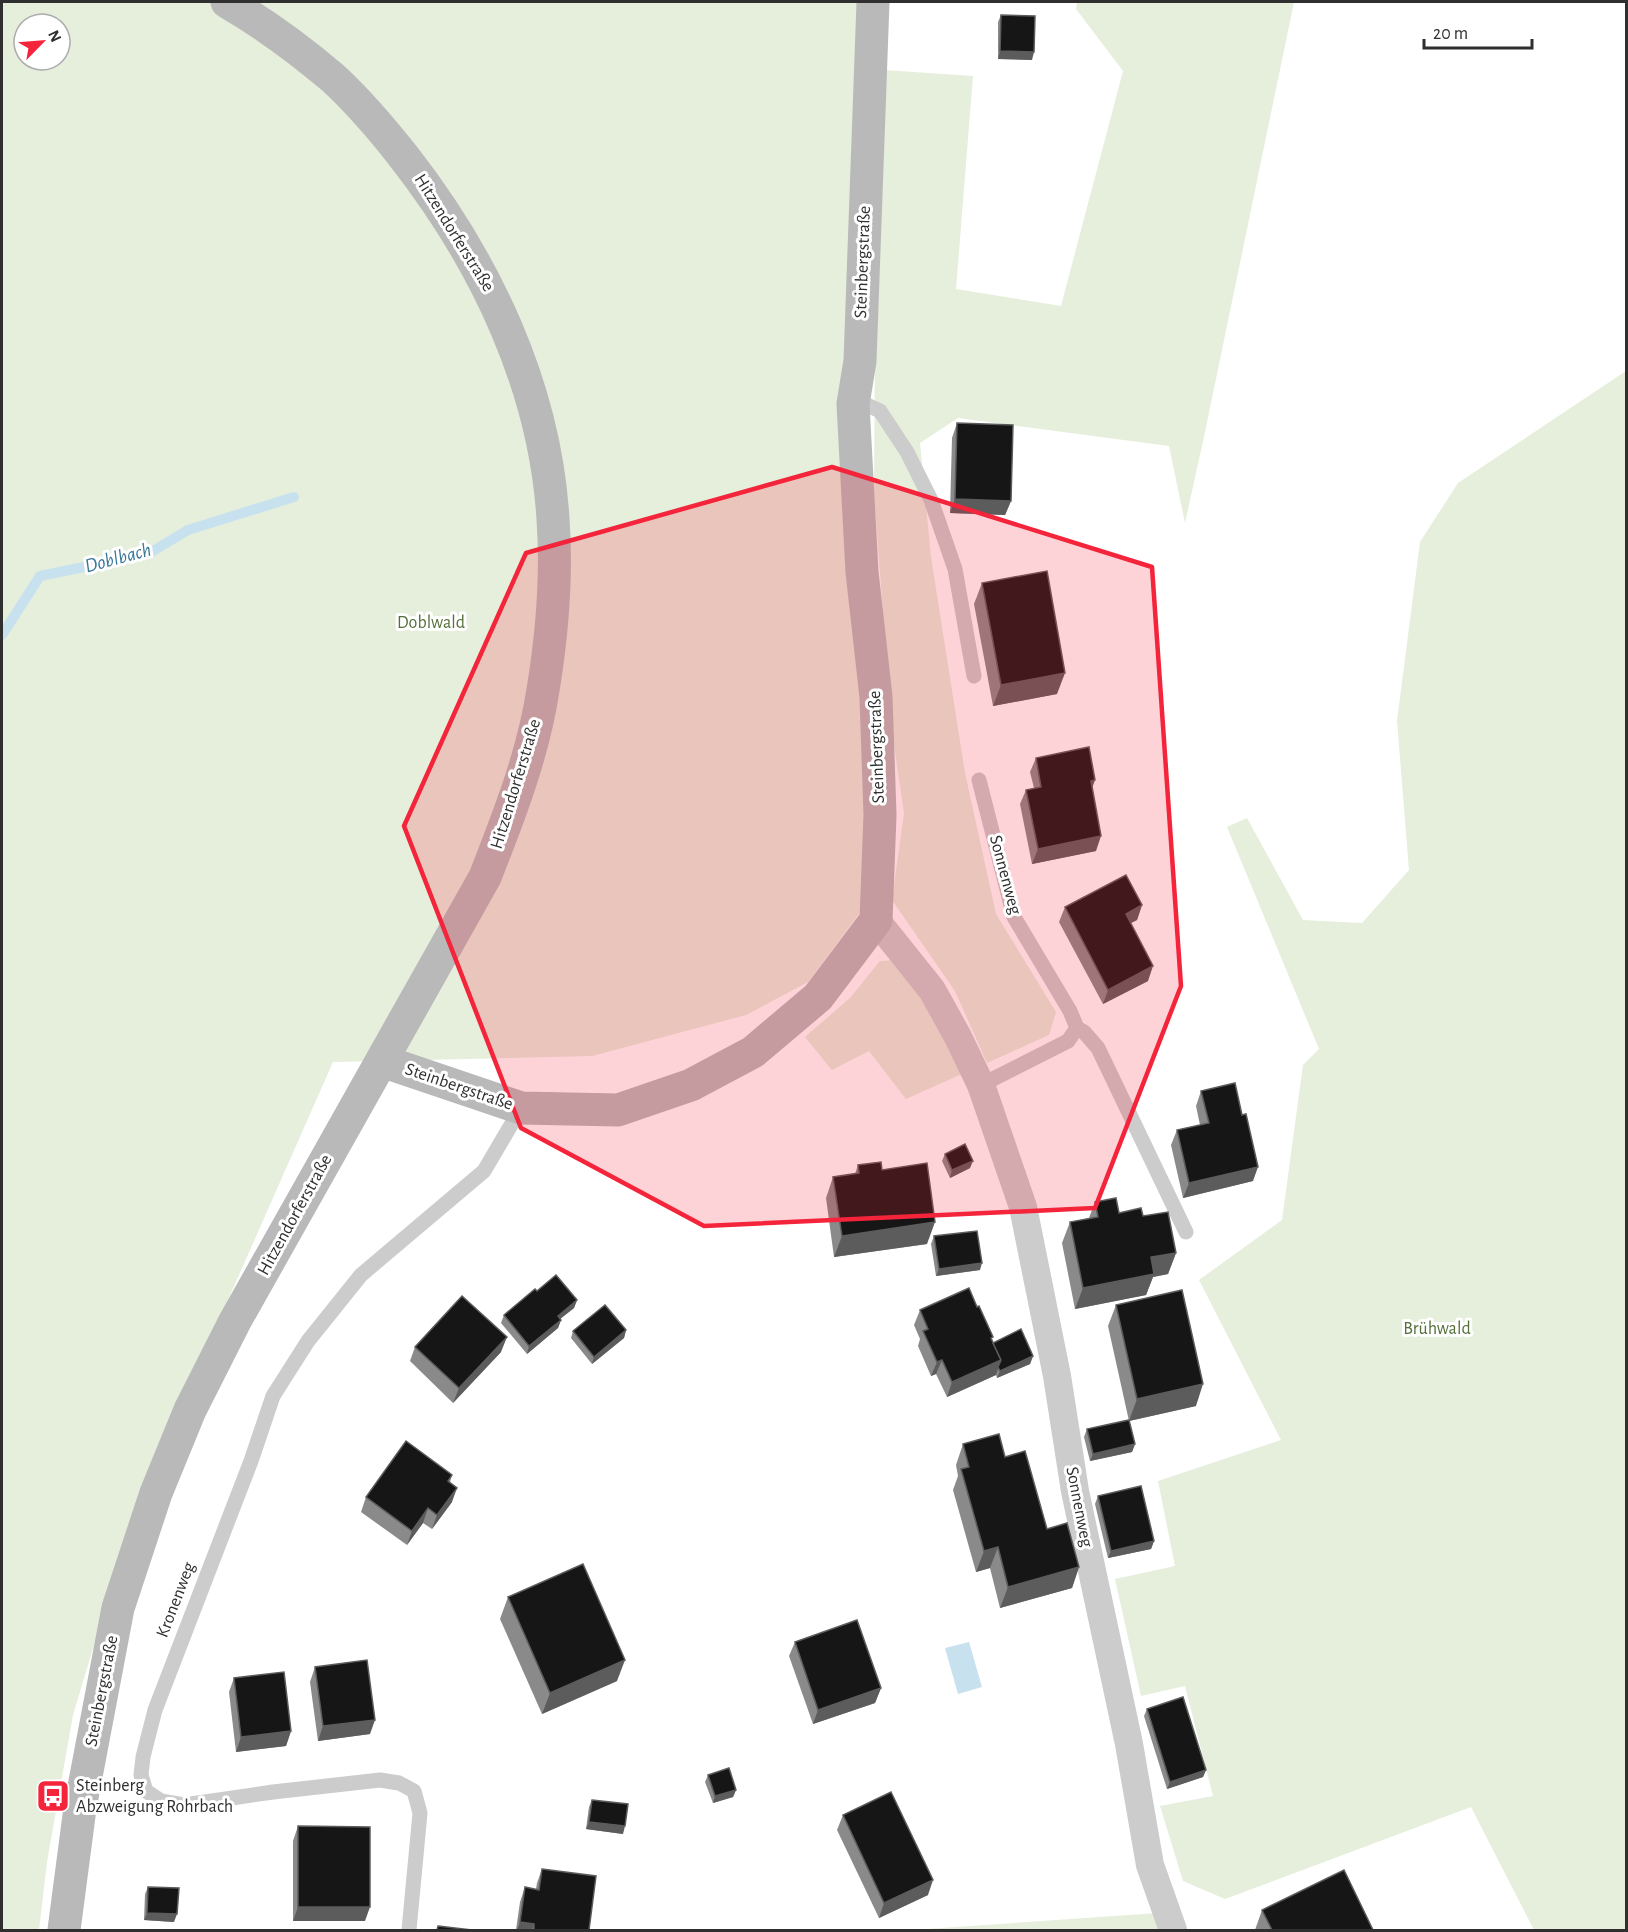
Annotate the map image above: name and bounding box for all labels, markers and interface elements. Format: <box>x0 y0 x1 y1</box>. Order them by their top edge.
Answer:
north arrow <box>12 12 72 72</box>
scale bar <box>1424 12 1532 50</box>
text: 20 m <box>1433 25 1468 43</box>
text: N <box>45 28 64 45</box>
street label: Hitzendorferstraße <box>411 171 497 295</box>
street label: Steinbergstraße <box>852 205 874 319</box>
water label: Doblbach <box>83 540 153 576</box>
park label: Doblwald <box>397 614 465 632</box>
street label: Steinbergstraße <box>866 690 888 804</box>
street label: Hitzendorferstraße <box>488 717 544 851</box>
street label: Sonnenweg <box>986 833 1024 917</box>
street label: Steinbergstraße <box>403 1060 515 1114</box>
street label: Hitzendorferstraße <box>254 1152 336 1278</box>
park label: Brühwald <box>1403 1320 1471 1338</box>
street label: Sonnenweg <box>1062 1465 1096 1549</box>
street label: Kronenweg <box>153 1559 199 1640</box>
street label: Steinbergstraße <box>82 1634 122 1748</box>
place label: Steinberg Abzweigung Rohrbach <box>76 1777 233 1816</box>
bus stop icon: Steinberg Abzweigung Rohrbach <box>35 1778 71 1814</box>

